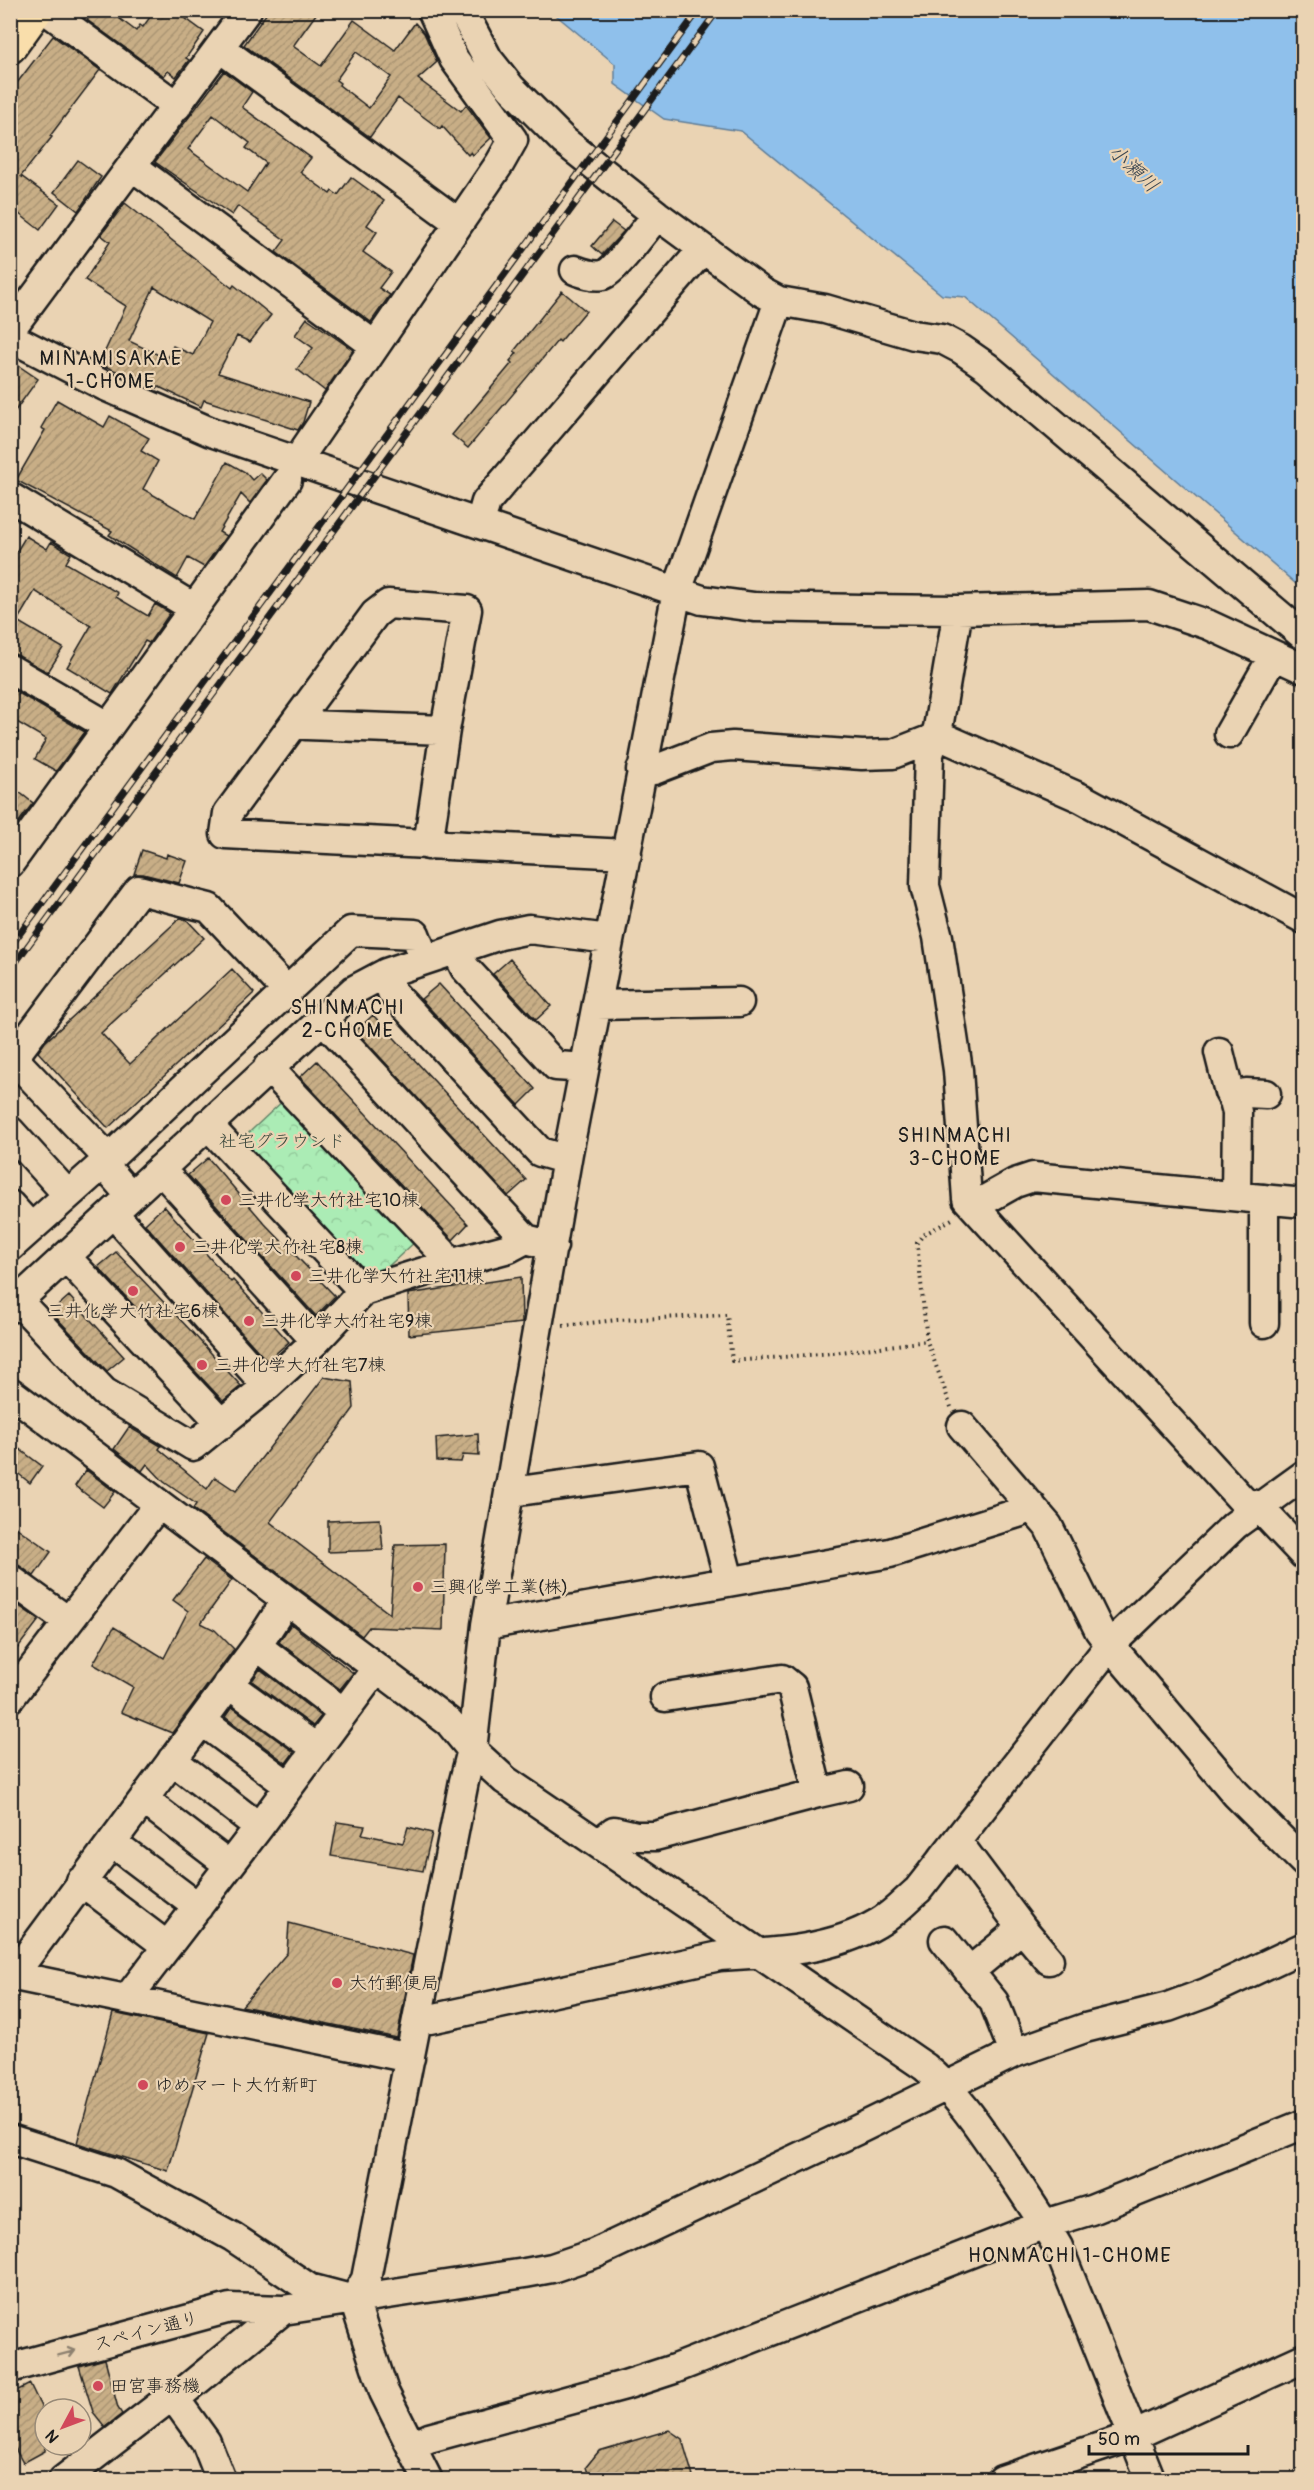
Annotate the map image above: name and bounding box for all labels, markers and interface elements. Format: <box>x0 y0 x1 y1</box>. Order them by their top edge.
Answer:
water label: 小瀬川 <box>1103 139 1164 198</box>
district label: MINAMISAKAE 1-CHOME <box>39 346 183 394</box>
district label: SHINMACHI 2-CHOME <box>291 995 406 1043</box>
district label: SHINMACHI 3-CHOME <box>898 1123 1013 1171</box>
park label: 社宅グラウンド <box>219 1130 345 1153</box>
place label: 三井化学大竹社宅10棟 <box>238 1189 419 1212</box>
marker: 三井化学大竹社宅10棟 <box>219 1193 233 1207</box>
place label: 三井化学大竹社宅8棟 <box>192 1236 363 1259</box>
marker: 三井化学大竹社宅8棟 <box>173 1240 187 1254</box>
place label: 三井化学大竹社宅11棟 <box>308 1265 484 1288</box>
marker: 三井化学大竹社宅11棟 <box>289 1269 303 1283</box>
marker: 三井化学大竹社宅6棟 <box>126 1284 140 1298</box>
place label: 三井化学大竹社宅6棟 <box>47 1300 219 1323</box>
place label: 三井化学大竹社宅9棟 <box>261 1310 432 1333</box>
marker: 三井化学大竹社宅9棟 <box>242 1314 256 1328</box>
place label: 三井化学大竹社宅7棟 <box>214 1354 386 1377</box>
marker: 三井化学大竹社宅7棟 <box>195 1358 209 1372</box>
place label: 三興化学工業(株) <box>430 1576 568 1599</box>
marker: 三興化学工業(株) <box>411 1580 425 1594</box>
place label: 大竹郵便局 <box>349 1972 439 1995</box>
marker: 大竹郵便局 <box>330 1976 344 1990</box>
place label: ゆめマート大竹新町 <box>155 2074 317 2097</box>
marker: ゆめマート大竹新町 <box>136 2078 150 2092</box>
district label: HONMACHI 1-CHOME <box>968 2243 1172 2268</box>
street label: スペイン通り <box>91 2306 201 2357</box>
one-way arrow <box>57 2346 76 2358</box>
place label: 田宮事務機 <box>110 2375 200 2398</box>
marker: 田宮事務機 <box>91 2379 105 2393</box>
north arrow <box>33 2397 93 2457</box>
scale bar <box>1089 2418 1248 2456</box>
text: N <box>41 2425 64 2447</box>
text: 50 m <box>1098 2428 1140 2451</box>

